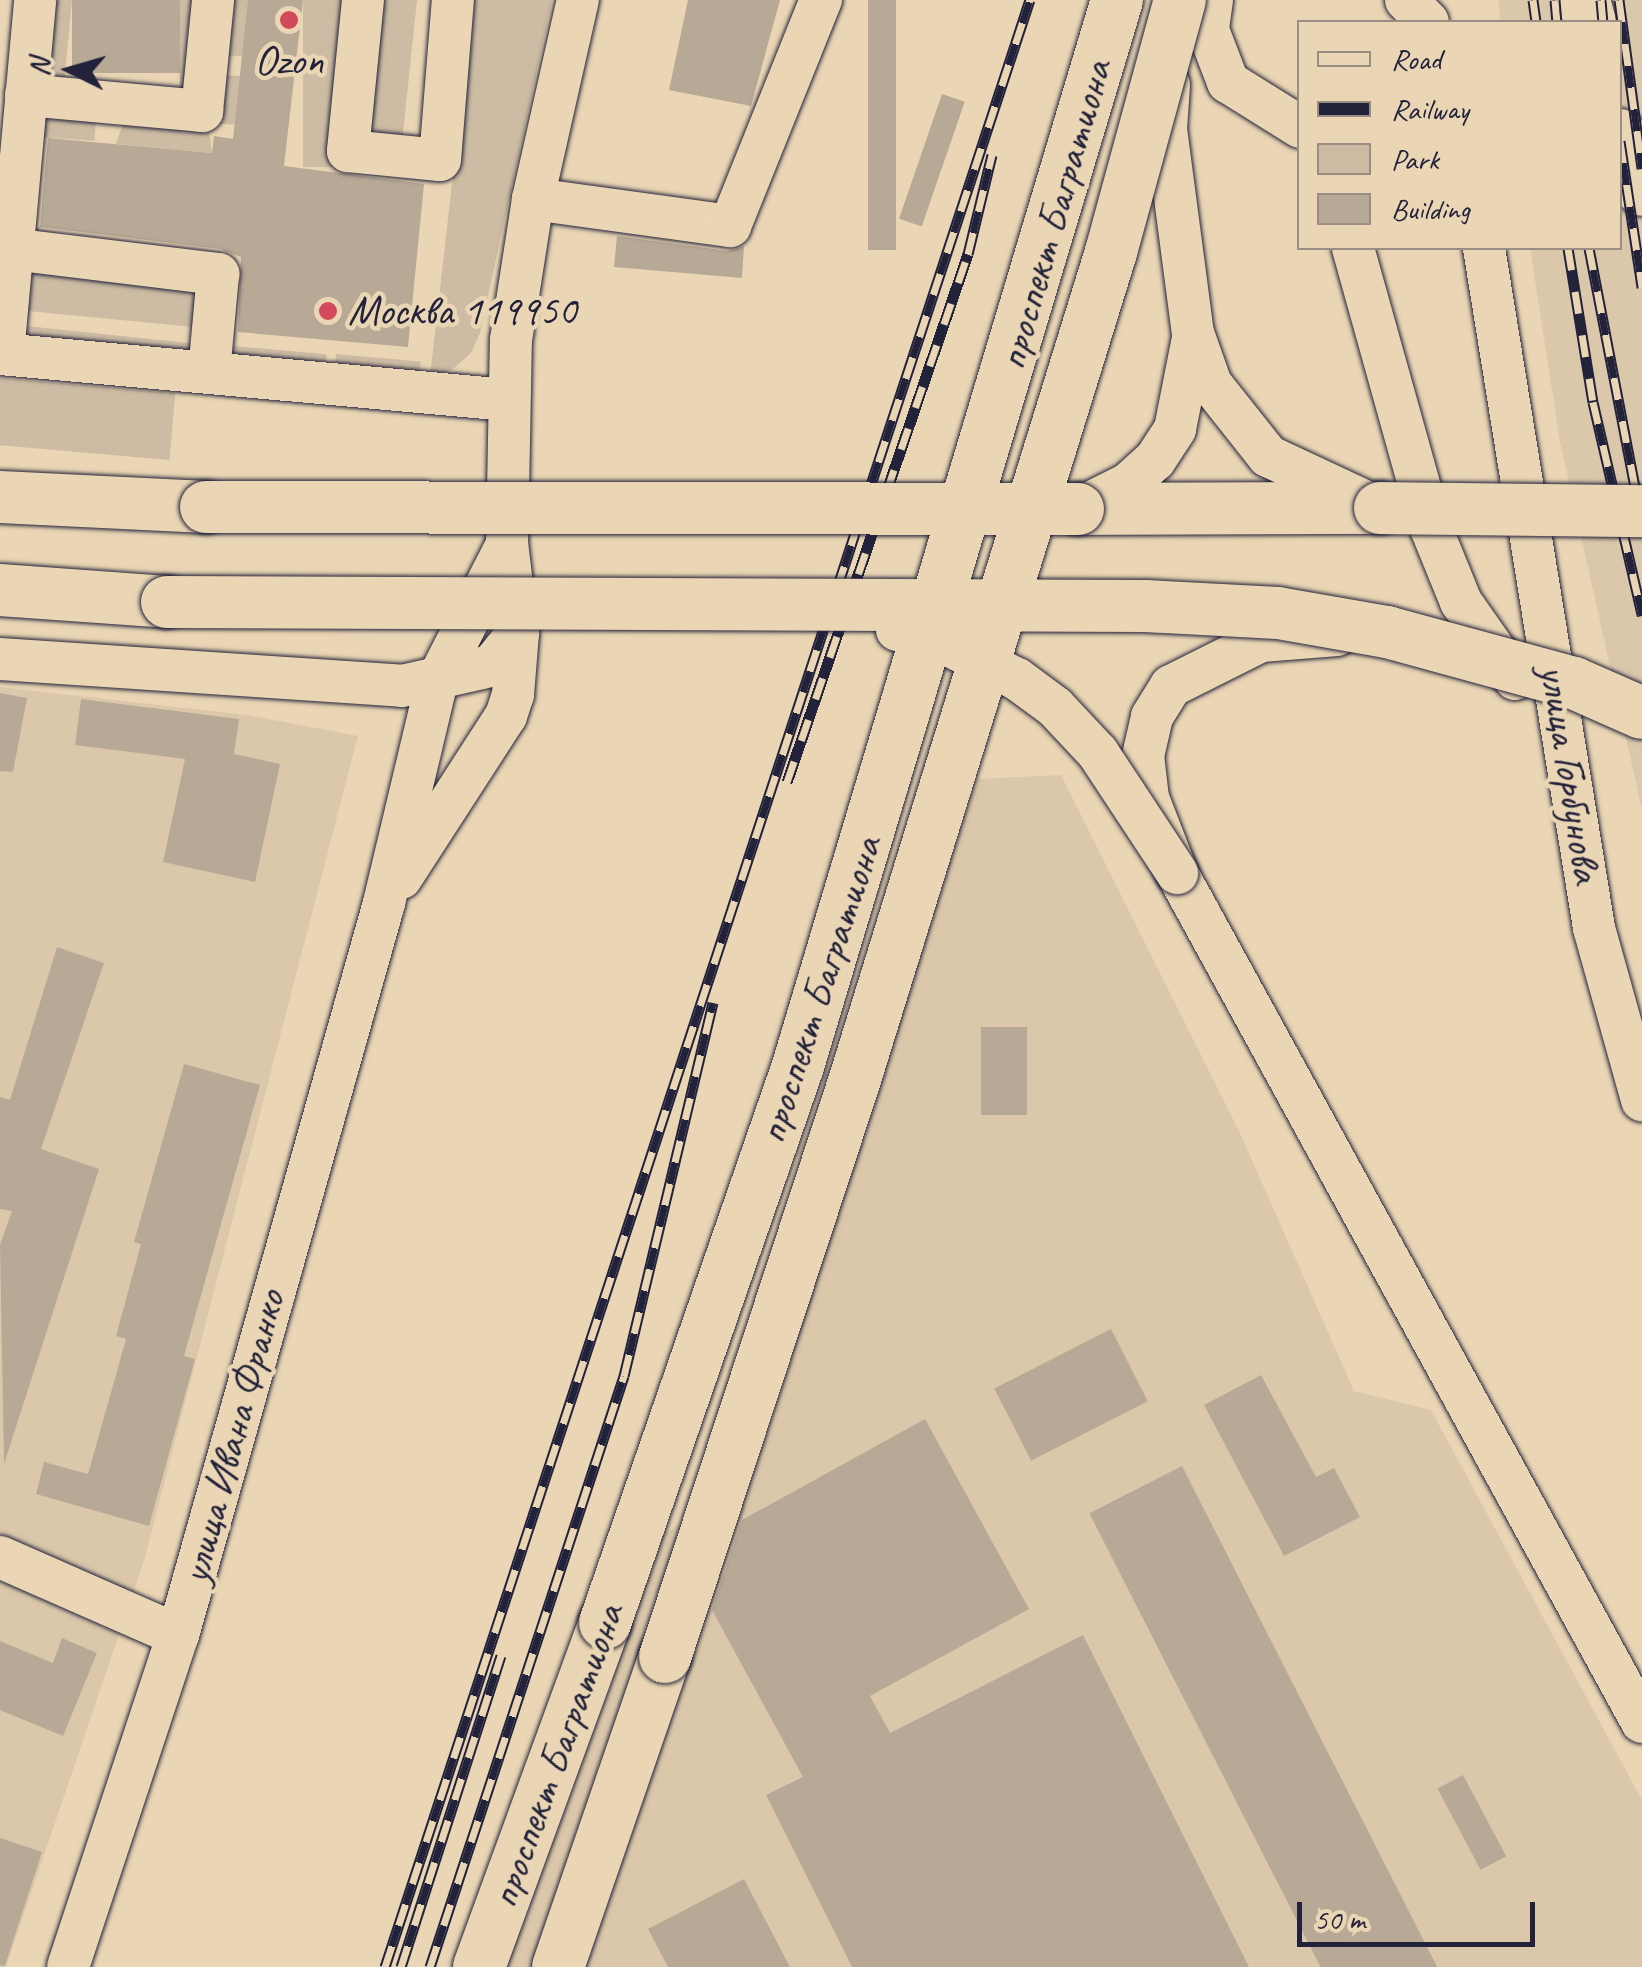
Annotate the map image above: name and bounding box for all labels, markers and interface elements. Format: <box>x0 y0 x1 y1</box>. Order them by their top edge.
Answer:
marker: Ozon <box>278 9 300 31</box>
north arrow <box>20 20 120 120</box>
legend <box>1297 20 1622 250</box>
place label: Ozon <box>254 36 324 86</box>
text: Road <box>1391 40 1441 78</box>
text: N <box>21 57 58 78</box>
street label: проспект Багратиона <box>988 57 1122 373</box>
text: Railway <box>1391 90 1469 128</box>
text: Park <box>1391 140 1439 178</box>
text: Building <box>1391 190 1470 228</box>
place label: Москва 119950 <box>348 286 577 336</box>
marker: Москва 119950 <box>317 300 339 322</box>
street label: улица Горбунова <box>1528 662 1612 886</box>
street label: проспект Багратиона <box>748 833 892 1147</box>
street label: улица Ивана Франко <box>170 1285 296 1589</box>
street label: проспект Багратиона <box>480 1600 634 1912</box>
scale bar <box>1302 1882 1540 1944</box>
text: 50 m <box>1314 1900 1365 1938</box>

